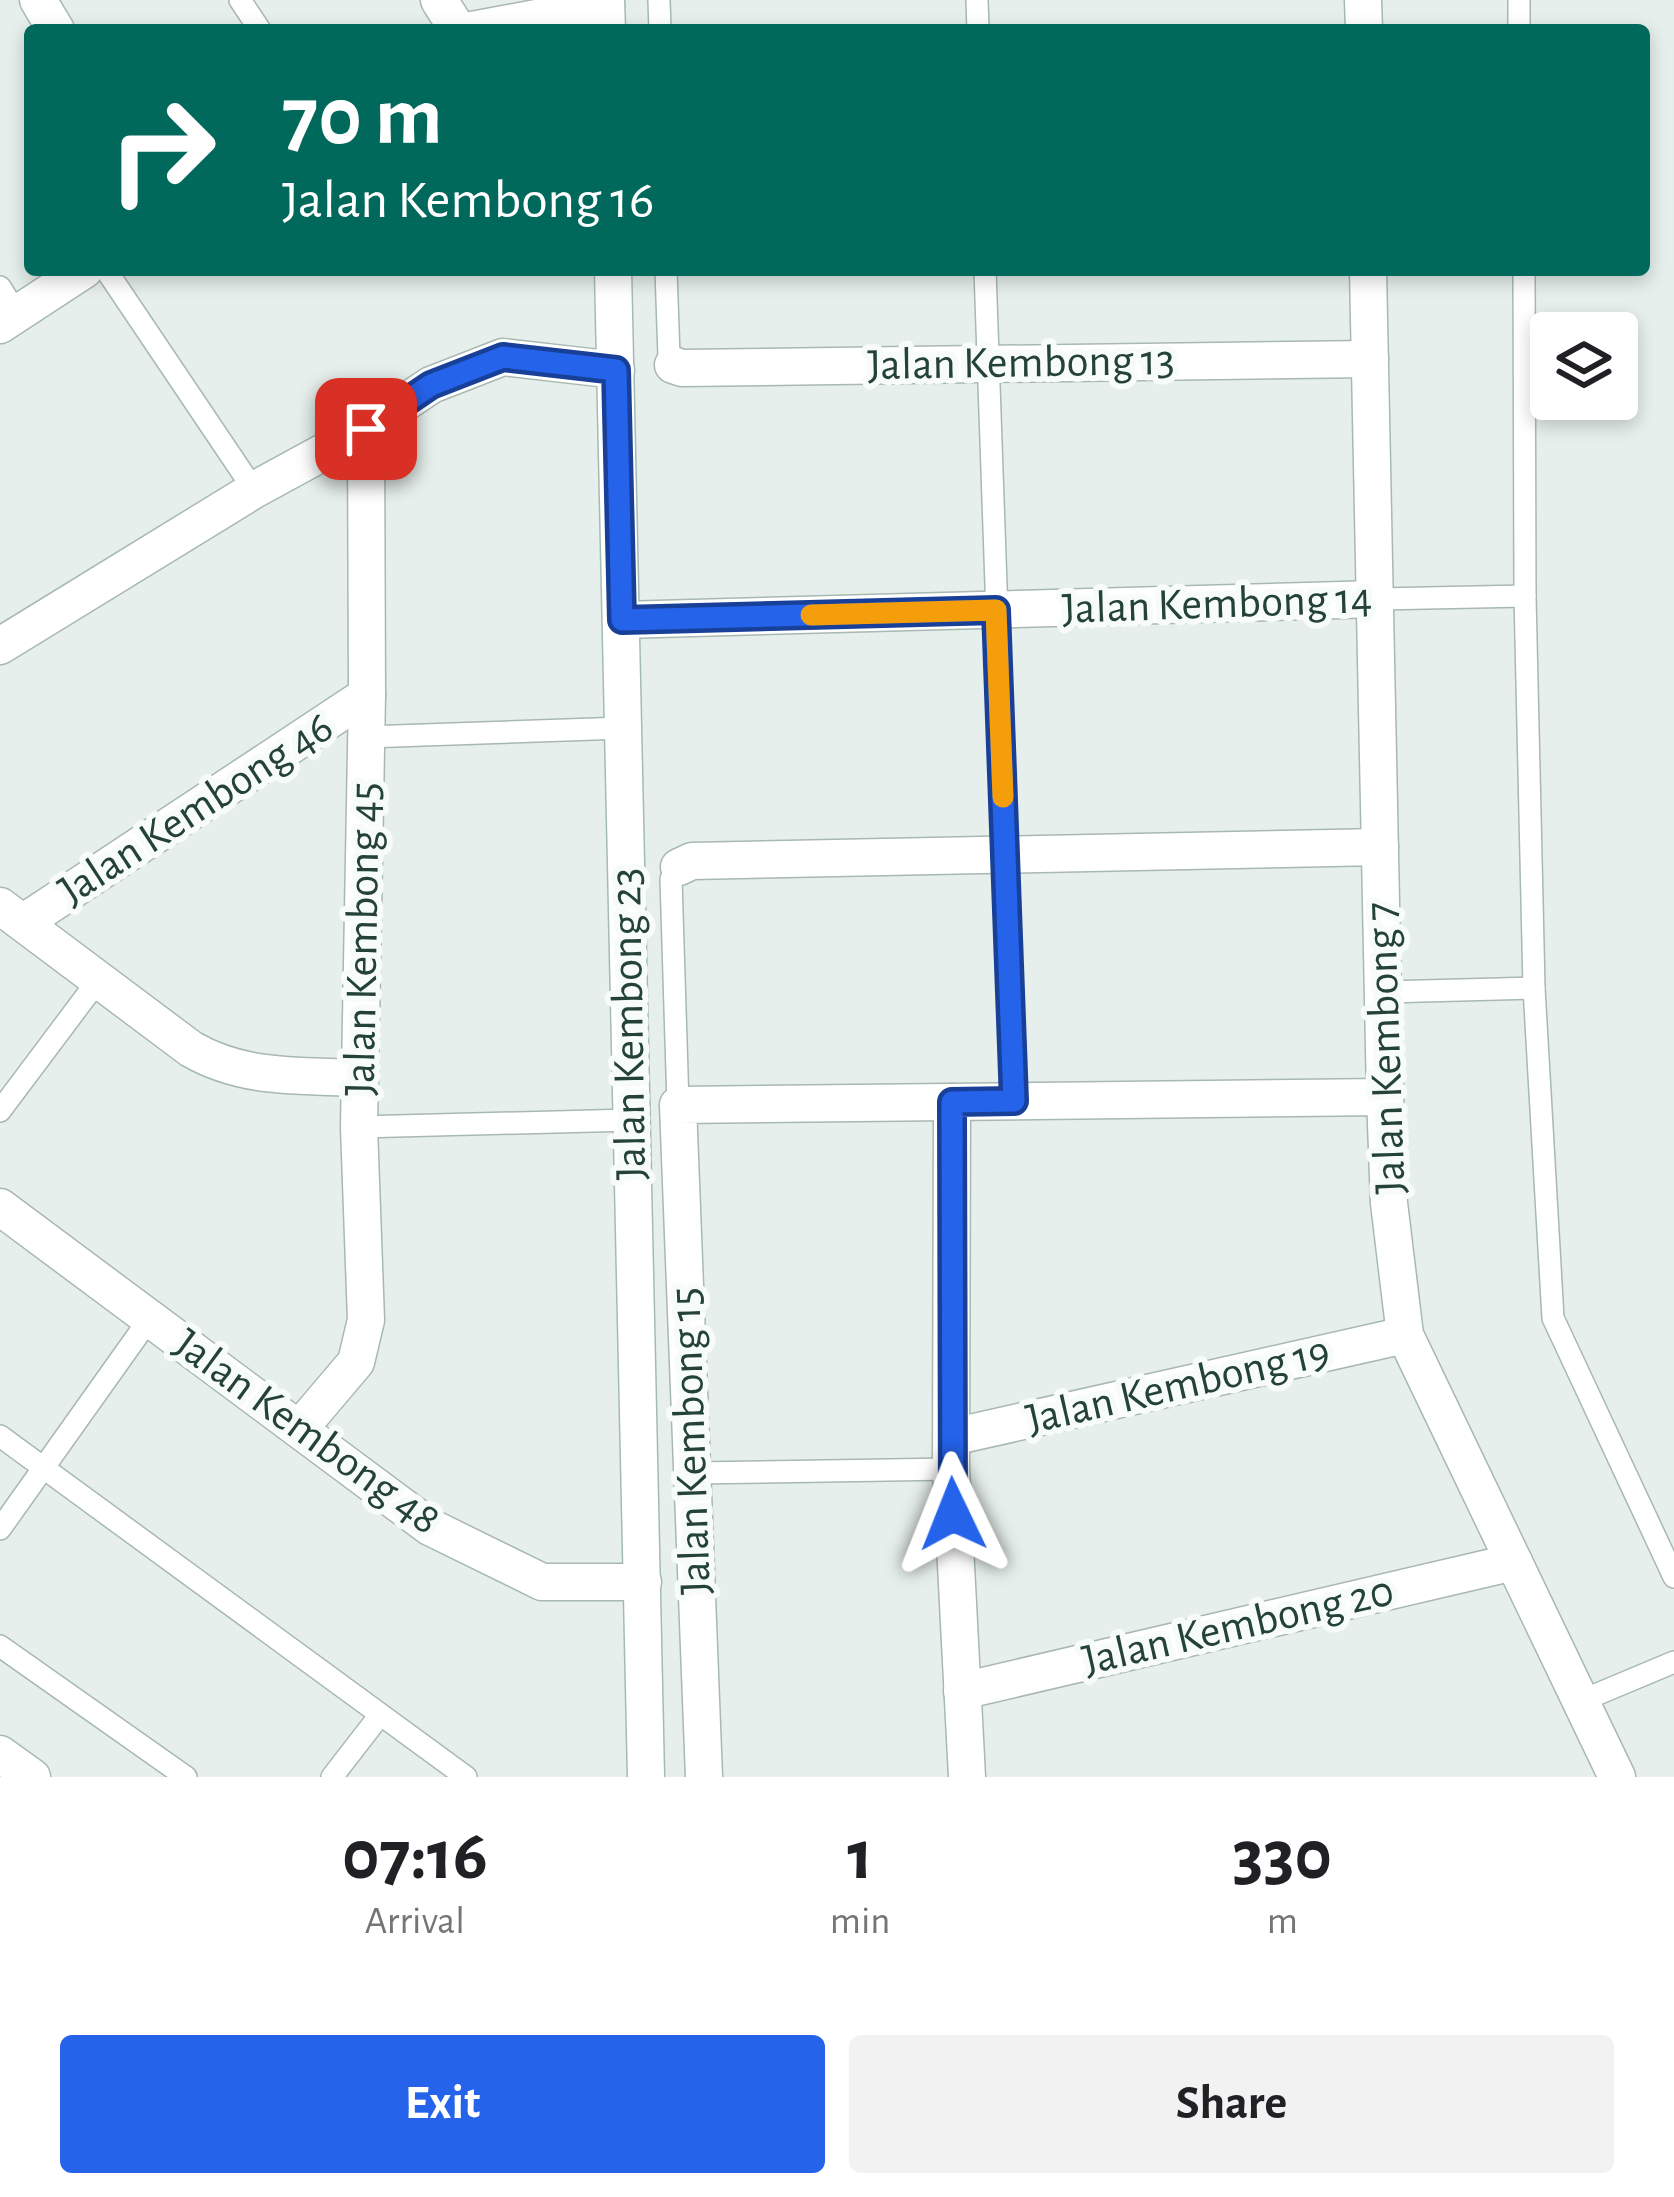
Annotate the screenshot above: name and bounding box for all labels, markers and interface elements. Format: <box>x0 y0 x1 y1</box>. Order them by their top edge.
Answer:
icon: right <box>84 72 240 228</box>
text: 70 m <box>282 76 443 160</box>
text: Jalan Kembong 16 <box>282 174 654 228</box>
map controls <box>1530 312 1638 420</box>
button: layers <box>1530 312 1638 420</box>
street label: Jalan Kembong 13 <box>867 338 1175 388</box>
pin <box>315 378 417 480</box>
icon: arrive <box>333 396 399 462</box>
street label: Jalan Kembong 14 <box>1061 576 1373 632</box>
street label: Jalan Kembong 46 <box>51 704 341 914</box>
street label: Jalan Kembong 45 <box>338 782 388 1096</box>
street label: Jalan Kembong 23 <box>604 867 654 1181</box>
street label: Jalan Kembong 7 <box>1358 901 1414 1195</box>
street label: Jalan Kembong 15 <box>663 1286 719 1596</box>
street label: Jalan Kembong 48 <box>166 1321 448 1543</box>
street label: Jalan Kembong 19 <box>1022 1329 1334 1443</box>
position arrow <box>890 1451 1016 1577</box>
street label: Jalan Kembong 20 <box>1078 1568 1398 1684</box>
text: 07:16 <box>342 1820 488 1892</box>
text: 1 <box>847 1820 873 1892</box>
text: 330 <box>1232 1820 1332 1892</box>
text: Arrival <box>365 1902 465 1941</box>
text: min <box>830 1902 890 1941</box>
text: m <box>1267 1902 1298 1941</box>
button: Exit <box>60 2035 825 2173</box>
button: Share <box>849 2035 1614 2173</box>

